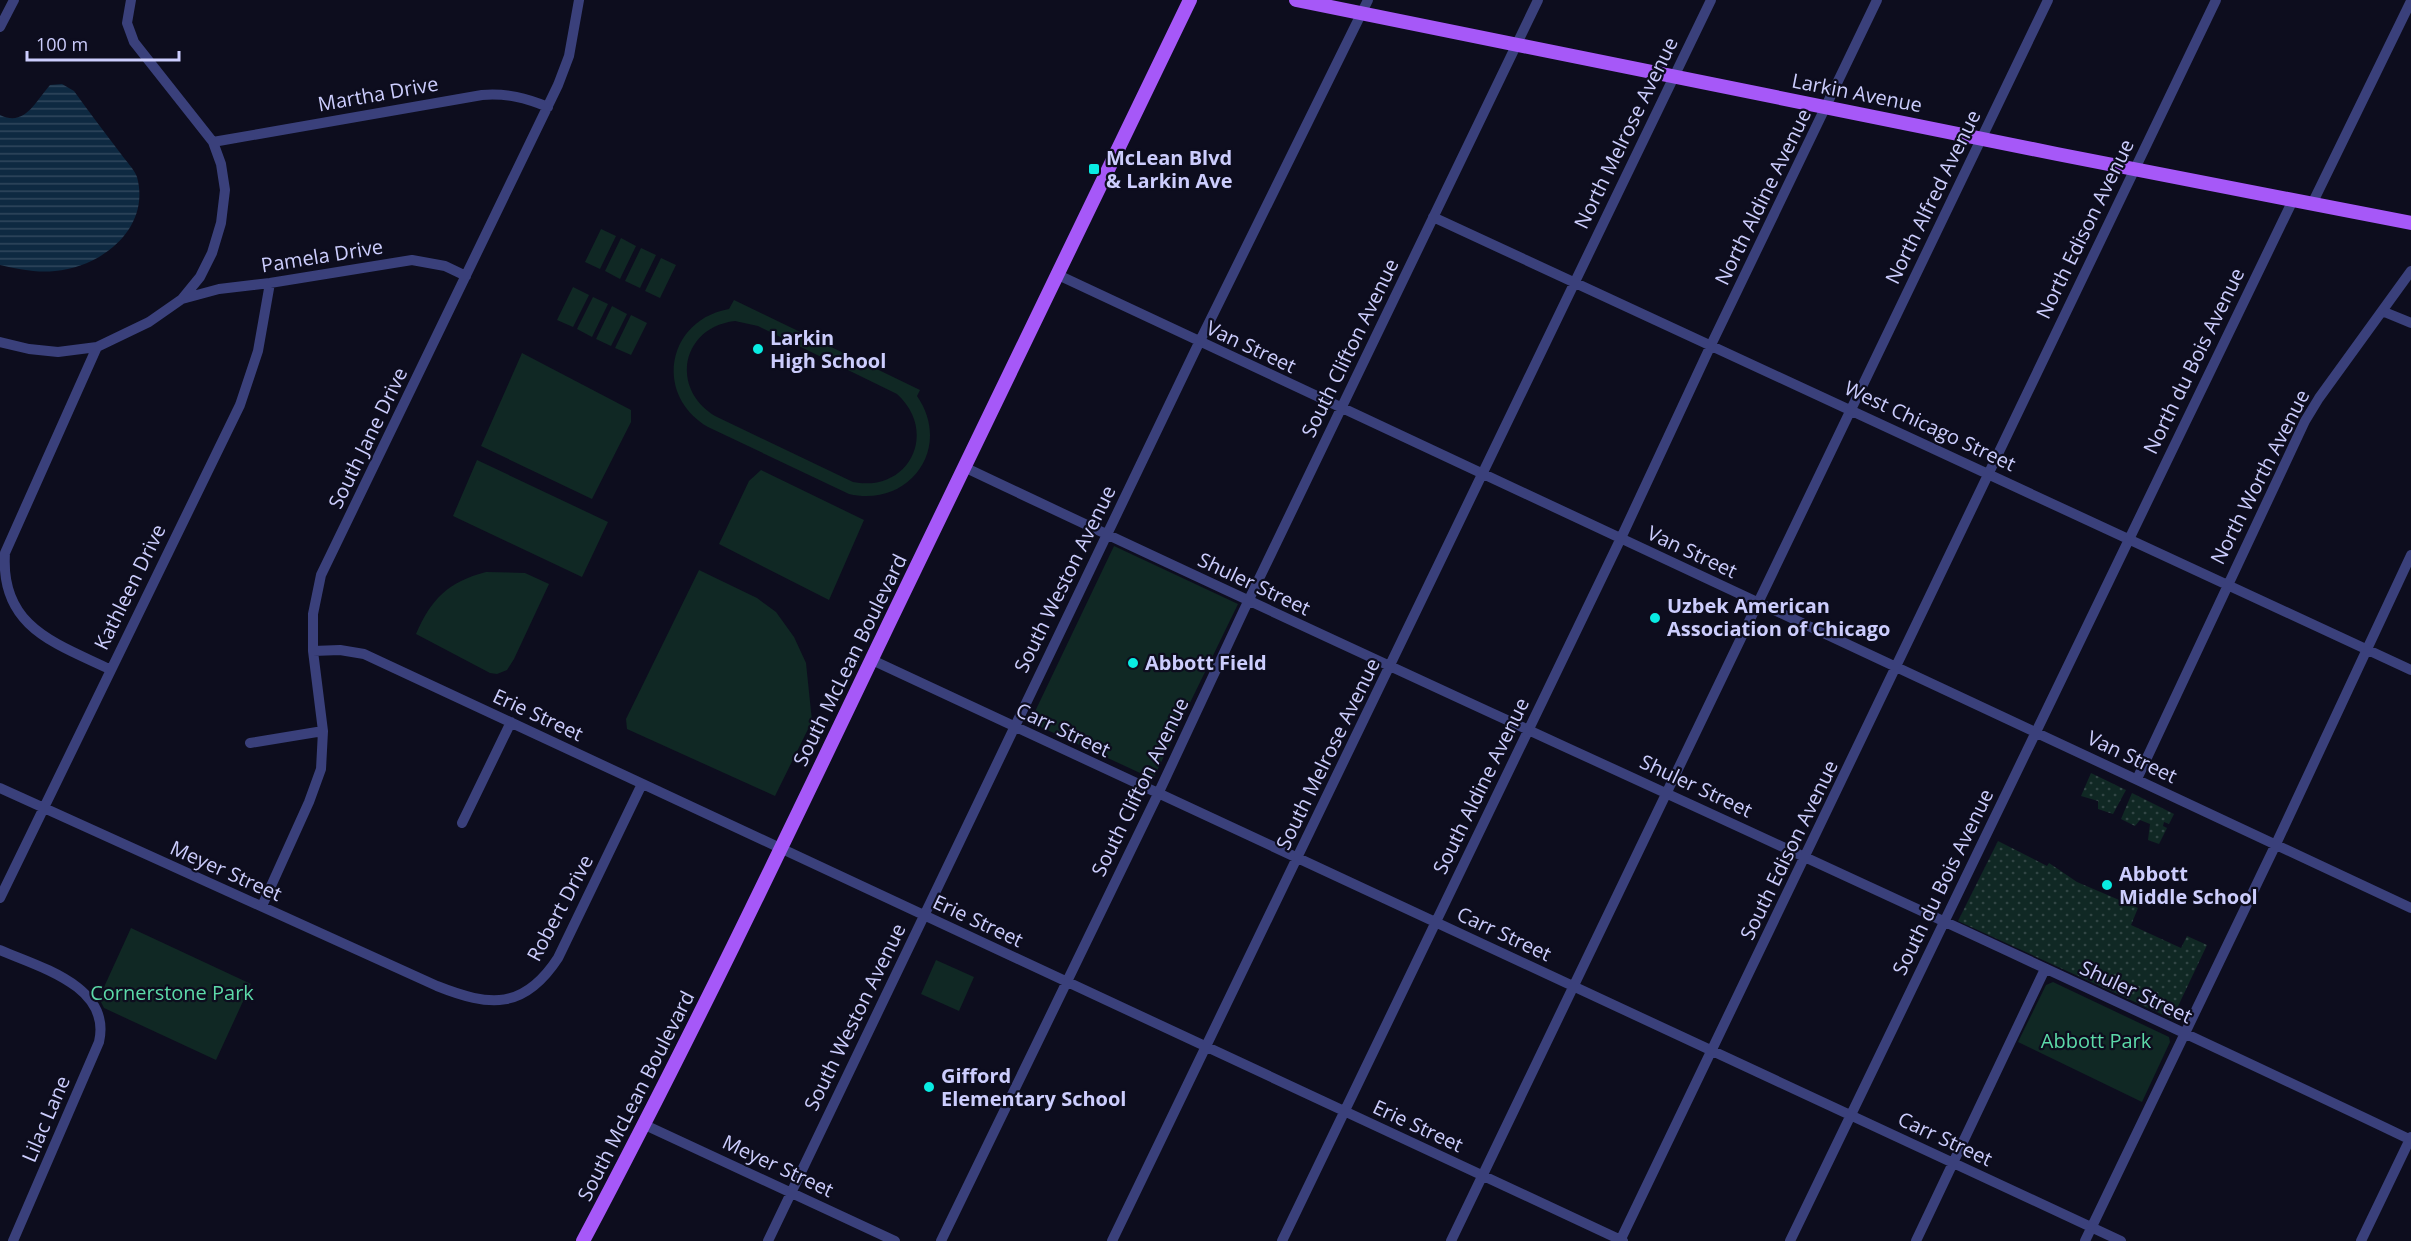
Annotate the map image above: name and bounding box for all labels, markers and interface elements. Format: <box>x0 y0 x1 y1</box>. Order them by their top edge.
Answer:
scale bar <box>27 24 178 62</box>
text: 100 m <box>36 32 88 56</box>
street label: North Melrose Avenue <box>1567 33 1684 233</box>
street label: Larkin Avenue <box>1790 67 1925 118</box>
street label: Martha Drive <box>316 70 440 117</box>
street label: North Aldine Avenue <box>1708 104 1817 290</box>
street label: North Alfred Avenue <box>1879 105 1986 288</box>
street label: North Edison Avenue <box>2029 134 2140 323</box>
place label: McLean Blvd & Larkin Ave <box>1106 144 1233 194</box>
marker: McLean Blvd & Larkin Ave <box>1087 162 1101 176</box>
street label: Pamela Drive <box>259 233 385 278</box>
street label: South Clifton Avenue <box>1295 254 1405 442</box>
street label: North du Bois Avenue <box>2137 263 2250 458</box>
street label: Van Street <box>1202 314 1301 379</box>
place label: Larkin High School <box>770 324 886 374</box>
marker: Larkin High School <box>751 342 765 356</box>
street label: South Jane Drive <box>322 363 413 513</box>
street label: West Chicago Street <box>1840 374 2020 477</box>
street label: North Worth Avenue <box>2204 385 2315 569</box>
street label: South Weston Avenue <box>1007 481 1122 677</box>
street label: Kathleen Drive <box>87 519 172 654</box>
street label: Van Street <box>1643 519 1742 584</box>
street label: Shuler Street <box>1194 546 1315 621</box>
street label: South McLean Boulevard <box>786 549 913 770</box>
place label: Uzbek American Association of Chicago <box>1667 592 1890 642</box>
marker: Uzbek American Association of Chicago <box>1648 611 1662 625</box>
place label: Abbott Field <box>1145 649 1267 676</box>
street label: South Melrose Avenue <box>1269 654 1386 854</box>
marker: Abbott Field <box>1126 656 1140 670</box>
street label: Erie Street <box>489 682 588 747</box>
street label: South Clifton Avenue <box>1085 693 1195 881</box>
street label: South Aldine Avenue <box>1426 693 1535 879</box>
street label: Carr Street <box>1012 696 1115 763</box>
street label: Van Street <box>2083 724 2182 789</box>
street label: Shuler Street <box>1636 748 1757 823</box>
street label: South Edison Avenue <box>1733 755 1844 944</box>
street label: South du Bois Avenue <box>1886 784 1999 979</box>
street label: Meyer Street <box>166 834 286 907</box>
street label: Robert Drive <box>520 850 599 966</box>
place label: Abbott Middle School <box>2119 860 2258 910</box>
marker: Abbott Middle School <box>2100 878 2114 892</box>
street label: Erie Street <box>929 888 1028 953</box>
street label: Carr Street <box>1453 900 1556 967</box>
street label: South Weston Avenue <box>797 919 912 1115</box>
street label: Shuler Street <box>2076 954 2197 1029</box>
park label: Cornerstone Park <box>90 979 254 1006</box>
street label: South McLean Boulevard <box>571 986 700 1206</box>
park label: Abbott Park <box>2041 1027 2152 1054</box>
place label: Gifford Elementary School <box>941 1062 1126 1112</box>
street label: Lilac Lane <box>15 1071 76 1166</box>
marker: Gifford Elementary School <box>922 1080 936 1094</box>
street label: Erie Street <box>1369 1093 1468 1158</box>
street label: Carr Street <box>1894 1105 1997 1172</box>
street label: Meyer Street <box>718 1128 838 1203</box>

